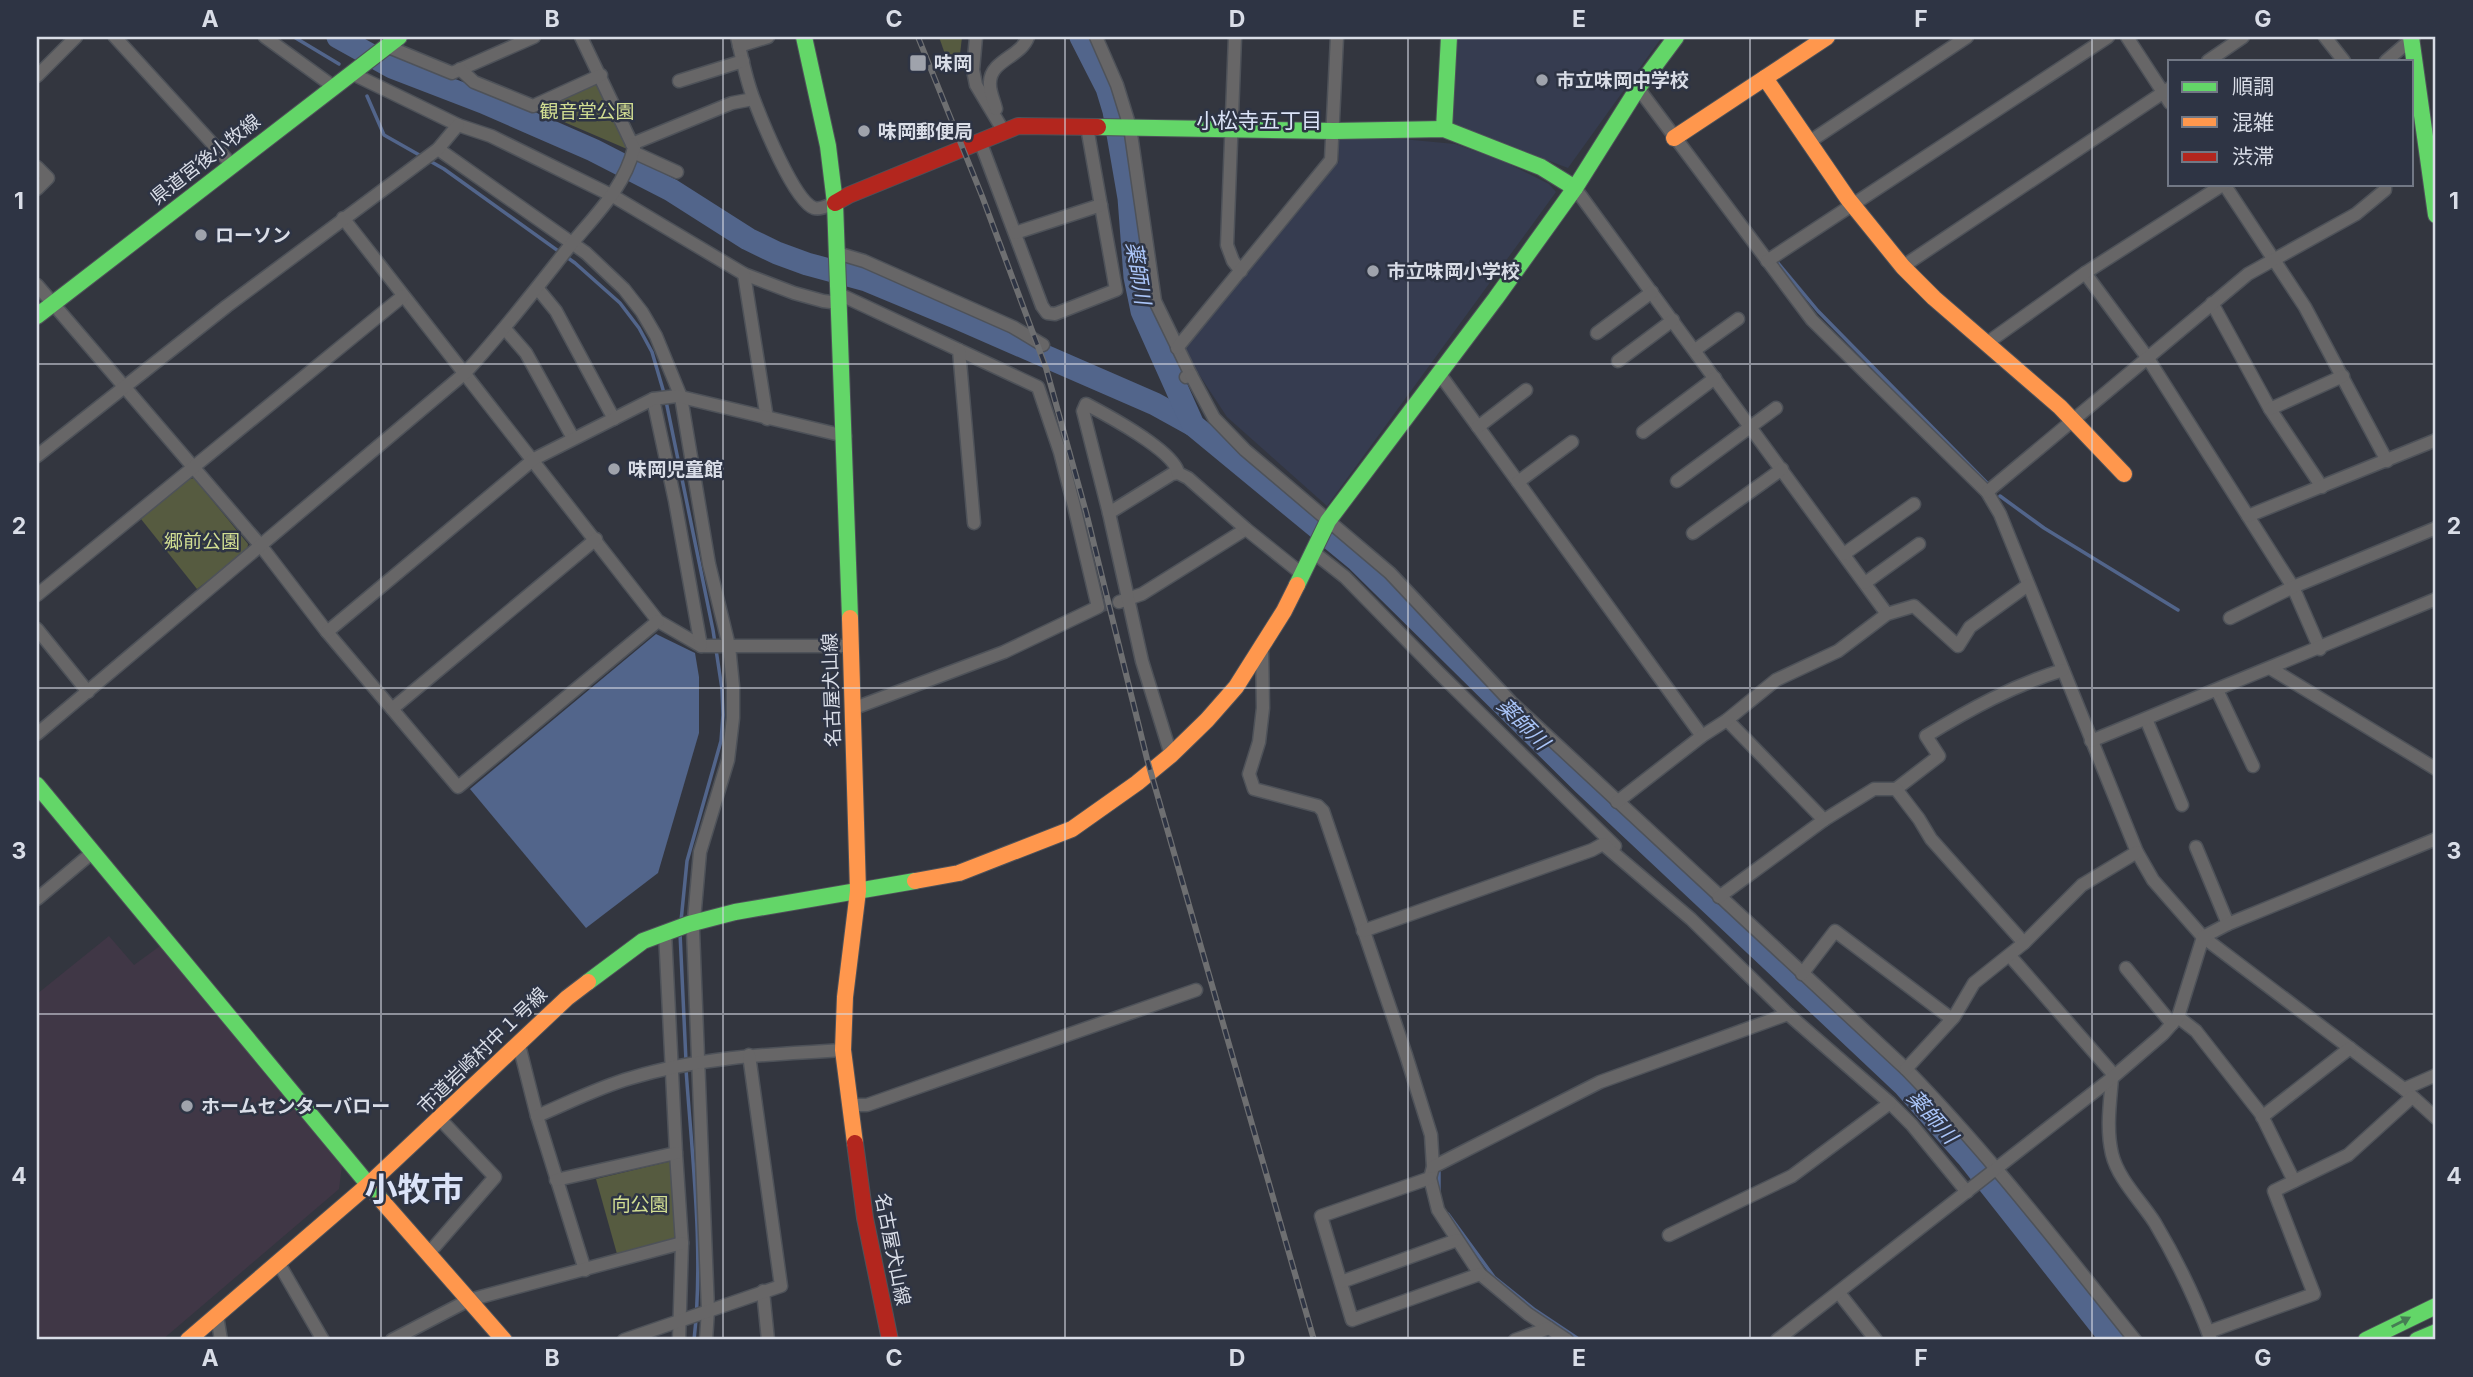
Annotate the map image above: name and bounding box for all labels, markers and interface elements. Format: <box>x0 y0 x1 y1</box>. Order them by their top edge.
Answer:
text: A <box>201 5 219 33</box>
text: B <box>544 5 560 33</box>
text: C <box>885 5 903 33</box>
text: D <box>1229 5 1245 33</box>
text: E <box>1572 5 1586 33</box>
text: F <box>1914 5 1928 33</box>
text: G <box>2254 5 2272 33</box>
place label: 味岡 <box>934 52 972 75</box>
marker: 味岡 <box>908 53 928 73</box>
legend <box>2168 60 2414 186</box>
place label: 市立味岡中学校 <box>1556 69 1689 92</box>
marker: 市立味岡中学校 <box>1534 72 1550 88</box>
text: 順調 <box>2232 74 2274 99</box>
park label: 観音堂公園 <box>539 100 635 123</box>
district label: 小松寺五丁目 <box>1196 108 1322 133</box>
street label: 県道宮後小牧線 <box>146 109 265 209</box>
text: 混雑 <box>2232 110 2274 135</box>
place label: 味岡郵便局 <box>878 120 973 143</box>
marker: 味岡郵便局 <box>856 123 872 139</box>
text: 渋滞 <box>2232 144 2274 169</box>
text: 1 <box>14 187 24 215</box>
text: 1 <box>2449 187 2459 215</box>
place label: ローソン <box>215 224 291 247</box>
marker: ローソン <box>193 227 209 243</box>
water label: 薬師川 <box>1121 240 1156 308</box>
place label: 市立味岡小学校 <box>1387 260 1520 283</box>
marker: 市立味岡小学校 <box>1365 263 1381 279</box>
place label: 味岡児童館 <box>628 458 723 481</box>
marker: 味岡児童館 <box>606 461 622 477</box>
text: 2 <box>12 512 26 540</box>
text: 2 <box>2447 512 2461 540</box>
park label: 郷前公園 <box>164 530 240 553</box>
street label: 名古屋犬山線 <box>818 633 845 747</box>
water label: 薬師川 <box>1492 693 1556 756</box>
text: 3 <box>12 837 26 865</box>
text: 3 <box>2447 837 2461 865</box>
street label: 市道岩崎村中１号線 <box>413 983 552 1118</box>
water label: 薬師川 <box>1902 1085 1964 1150</box>
place label: ホームセンターバロー <box>201 1095 390 1118</box>
marker: ホームセンターバロー <box>179 1098 195 1114</box>
text: 4 <box>11 1162 27 1190</box>
text: 4 <box>2446 1162 2462 1190</box>
district label: 小牧市 <box>365 1169 464 1209</box>
street label: 名古屋犬山線 <box>870 1191 915 1307</box>
park label: 向公園 <box>611 1193 669 1216</box>
one-way arrow <box>2391 1317 2411 1328</box>
text: A <box>201 1344 219 1372</box>
text: B <box>544 1344 560 1372</box>
text: C <box>885 1344 903 1372</box>
text: D <box>1229 1344 1245 1372</box>
text: E <box>1572 1344 1586 1372</box>
text: F <box>1914 1344 1928 1372</box>
text: G <box>2254 1344 2272 1372</box>

